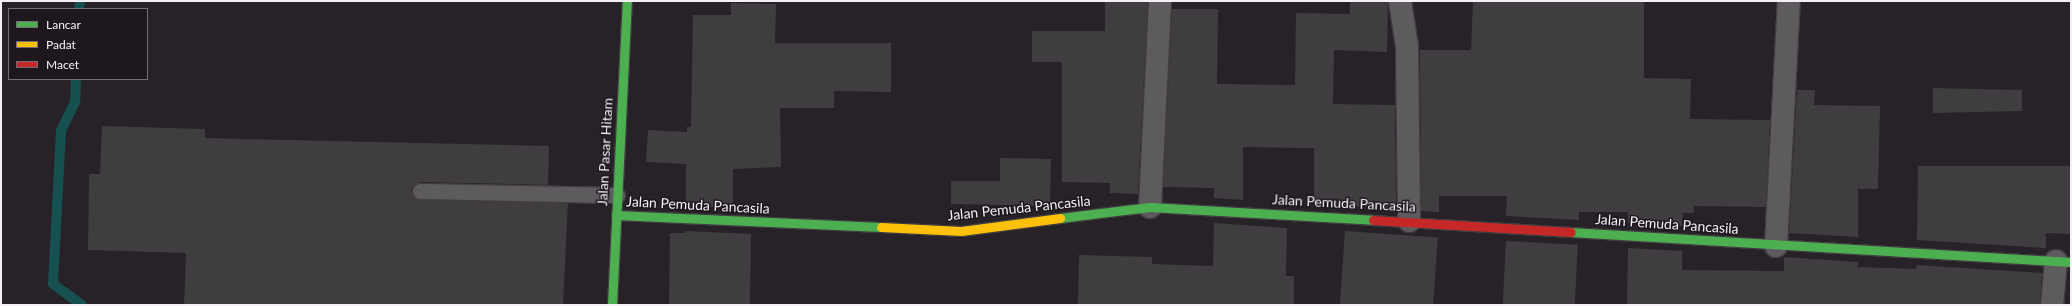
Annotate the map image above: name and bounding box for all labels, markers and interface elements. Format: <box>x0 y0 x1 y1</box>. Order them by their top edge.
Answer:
legend <box>8 8 148 80</box>
text: Lancar <box>46 17 81 32</box>
text: Padat <box>46 37 76 52</box>
text: Macet <box>46 57 79 72</box>
street label: Jalan Pasar Hitam <box>594 97 616 207</box>
street label: Jalan Pemuda Pancasila <box>1272 191 1416 215</box>
street label: Jalan Pemuda Pancasila <box>947 192 1091 224</box>
street label: Jalan Pemuda Pancasila <box>626 193 770 217</box>
street label: Jalan Pemuda Pancasila <box>1595 211 1739 237</box>

